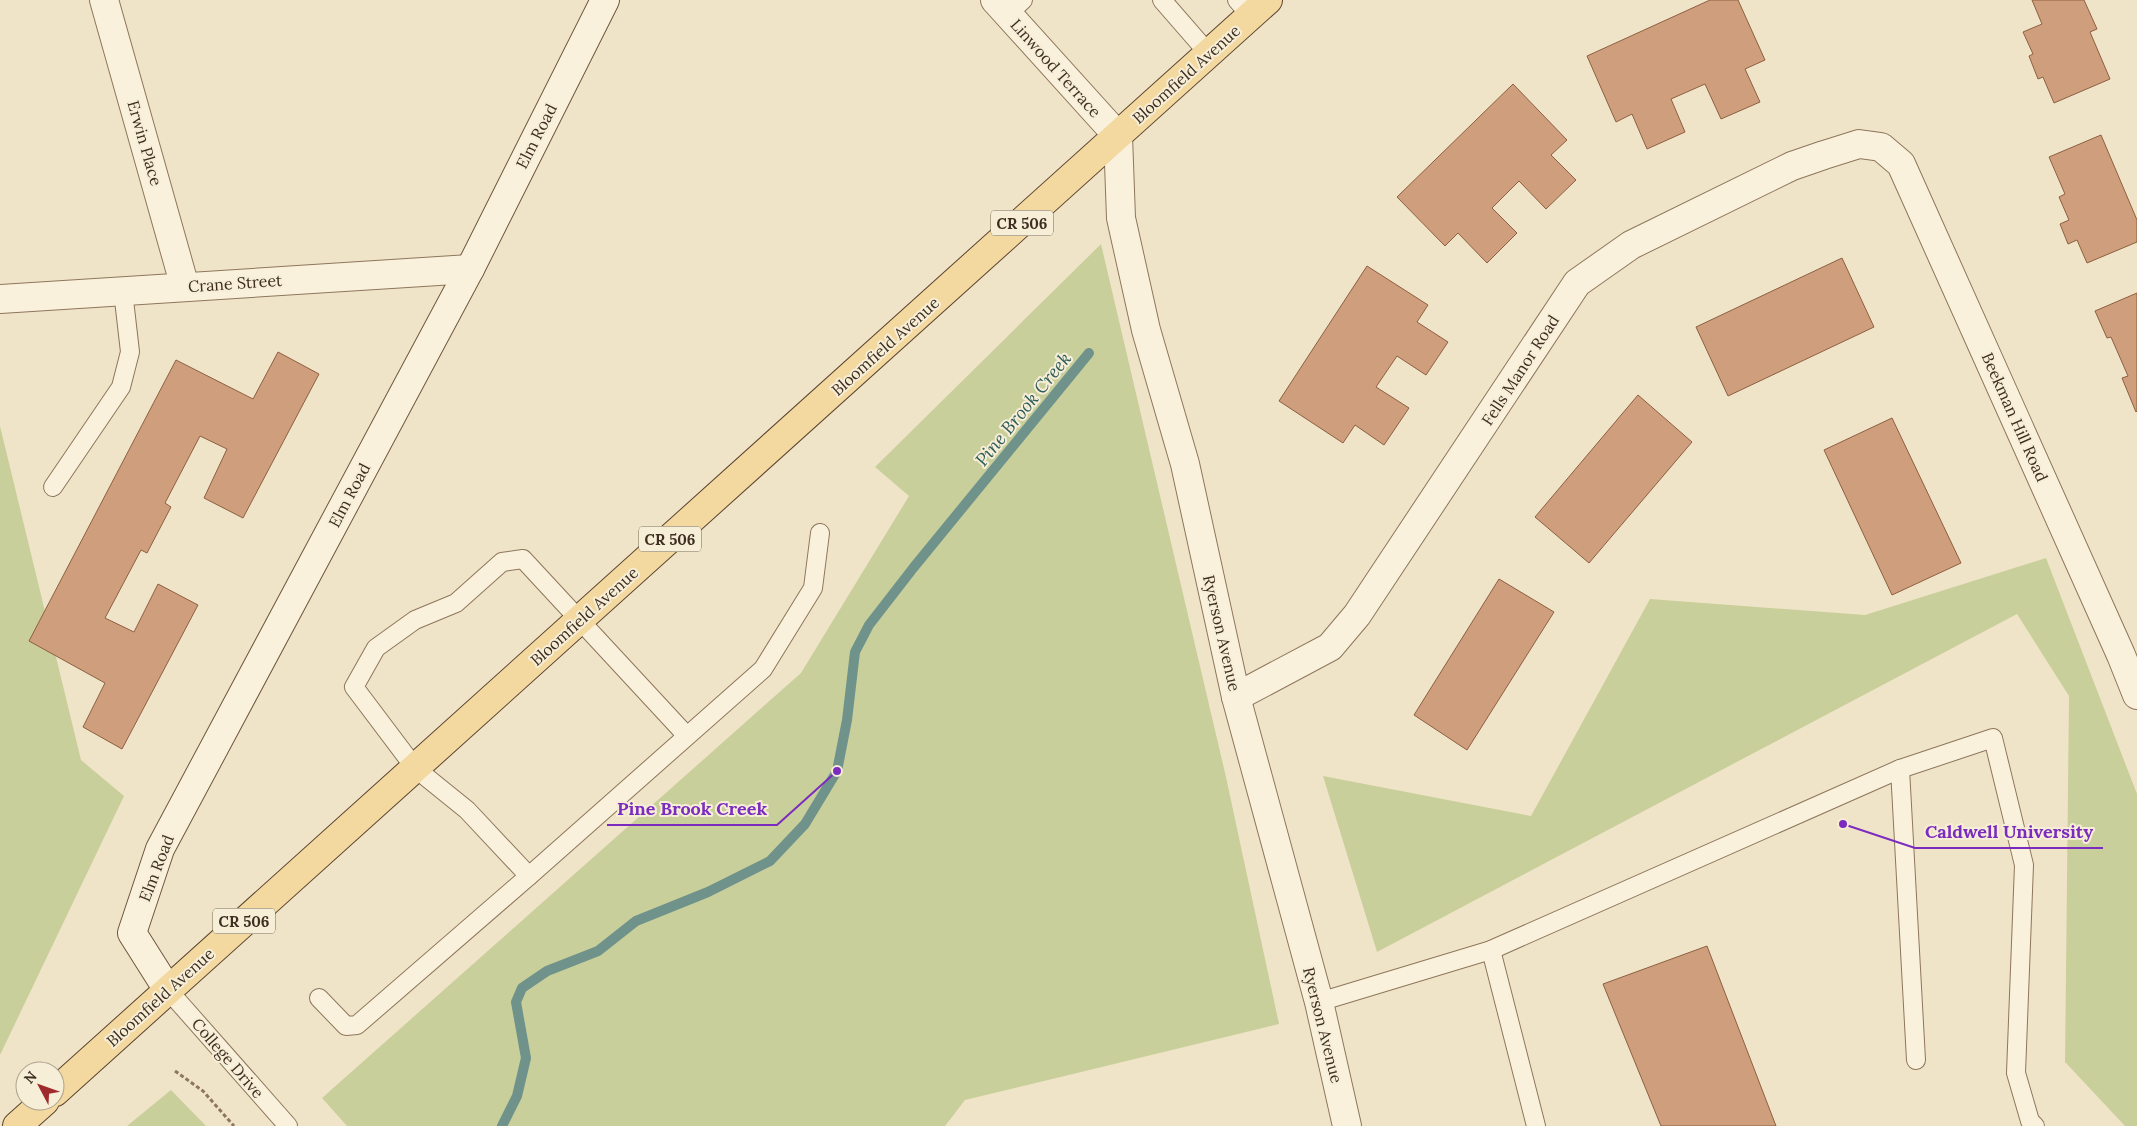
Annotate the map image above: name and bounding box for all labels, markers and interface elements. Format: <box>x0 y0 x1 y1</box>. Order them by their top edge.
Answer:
street label: Linwood Terrace <box>1007 15 1106 122</box>
street label: Bloomfield Avenue <box>1128 20 1244 128</box>
street label: Erwin Place <box>123 98 167 188</box>
street label: Elm Road <box>511 100 561 172</box>
road number: CR 506 <box>991 210 1053 236</box>
street label: Crane Street <box>187 270 283 296</box>
street label: Bloomfield Avenue <box>827 292 943 400</box>
street label: Fells Manor Road <box>1477 311 1563 429</box>
water label: Pine Brook Creek <box>970 347 1076 471</box>
street label: Beekman Hill Road <box>1978 349 2053 485</box>
street label: Elm Road <box>324 459 374 531</box>
road number: CR 506 <box>639 526 701 552</box>
street label: Bloomfield Avenue <box>526 562 642 670</box>
street label: Ryerson Avenue <box>1199 573 1245 693</box>
callout: Pine Brook Creek <box>607 792 777 825</box>
text: Pine Brook Creek <box>617 797 767 820</box>
callout: Caldwell University <box>1915 815 2103 848</box>
text: Caldwell University <box>1925 820 2093 843</box>
street label: Elm Road <box>134 831 178 904</box>
road number: CR 506 <box>213 908 275 934</box>
street label: Bloomfield Avenue <box>102 943 218 1051</box>
street label: Ryerson Avenue <box>1299 965 1347 1085</box>
street label: College Drive <box>188 1014 268 1102</box>
north arrow <box>15 1061 65 1111</box>
text: N <box>20 1067 41 1087</box>

